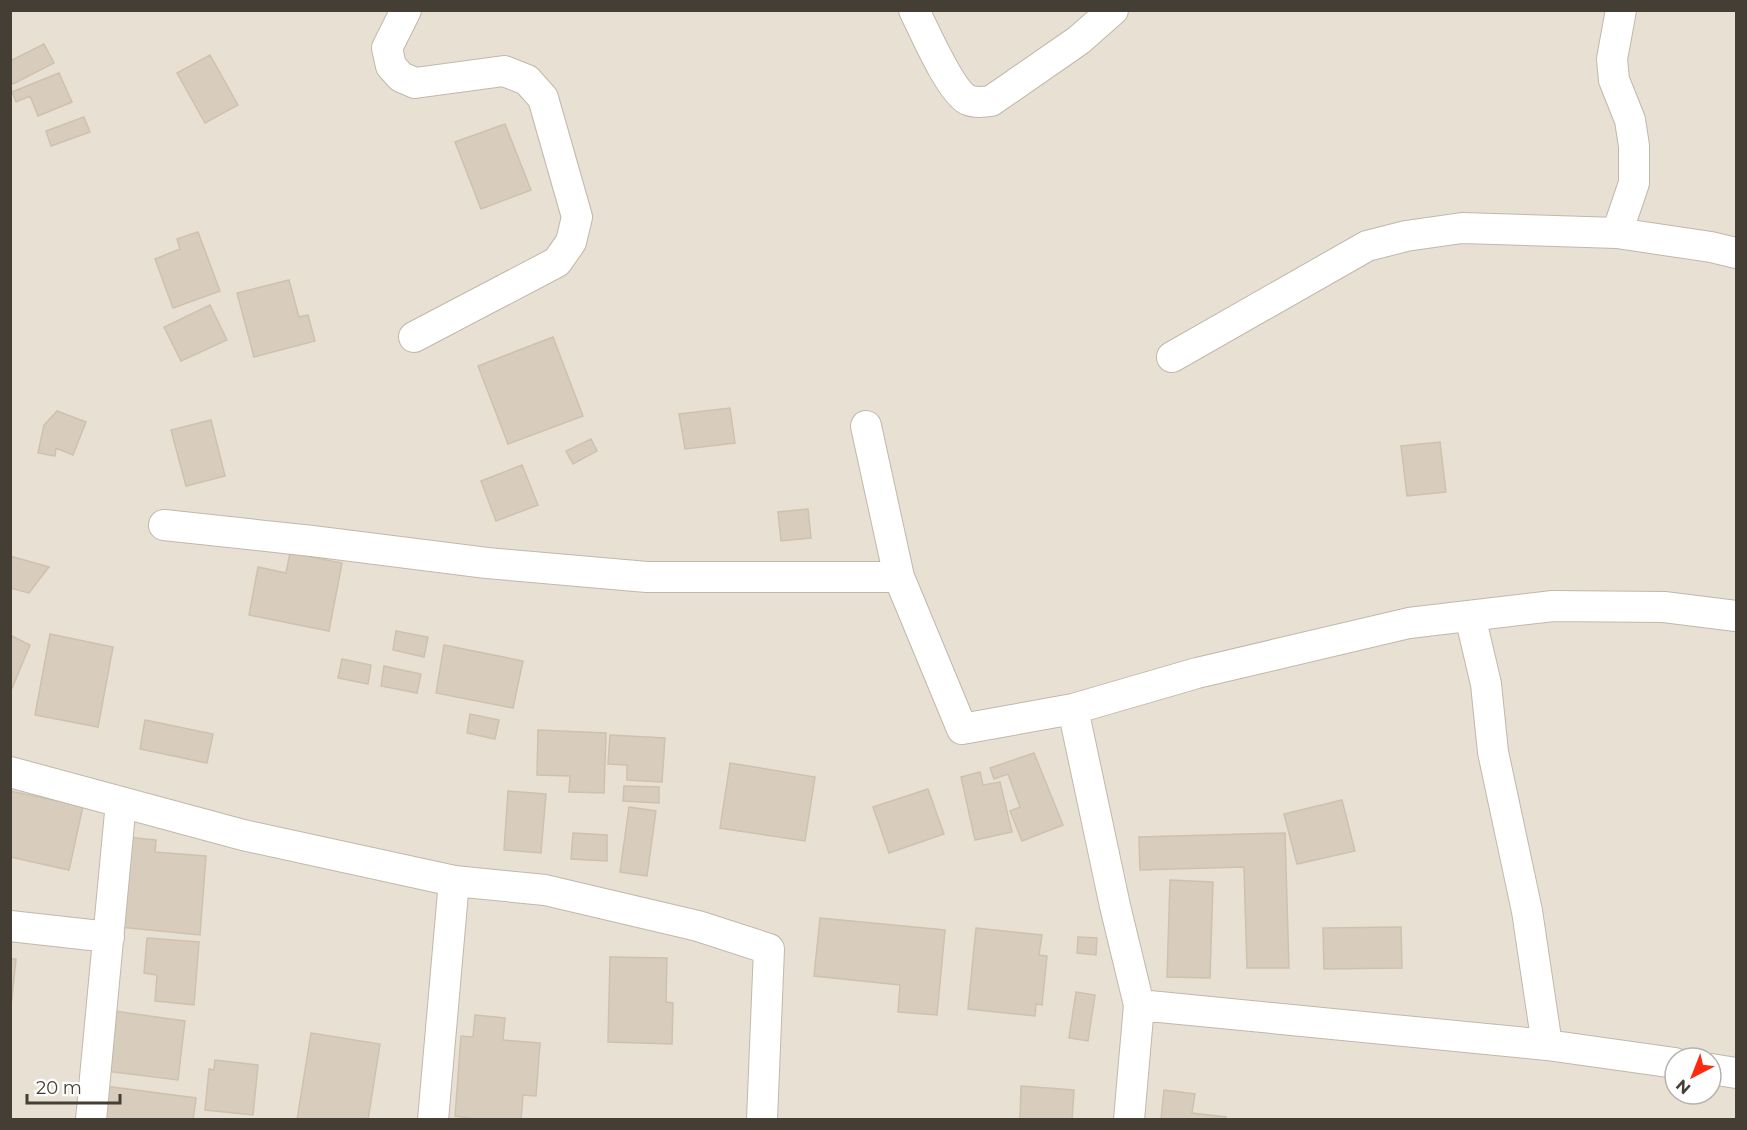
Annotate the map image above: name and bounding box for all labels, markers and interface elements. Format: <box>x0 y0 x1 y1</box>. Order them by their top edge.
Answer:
north arrow <box>1663 1046 1723 1106</box>
scale bar <box>27 1067 120 1105</box>
text: N <box>1672 1075 1694 1098</box>
text: 20 m <box>36 1077 82 1099</box>

